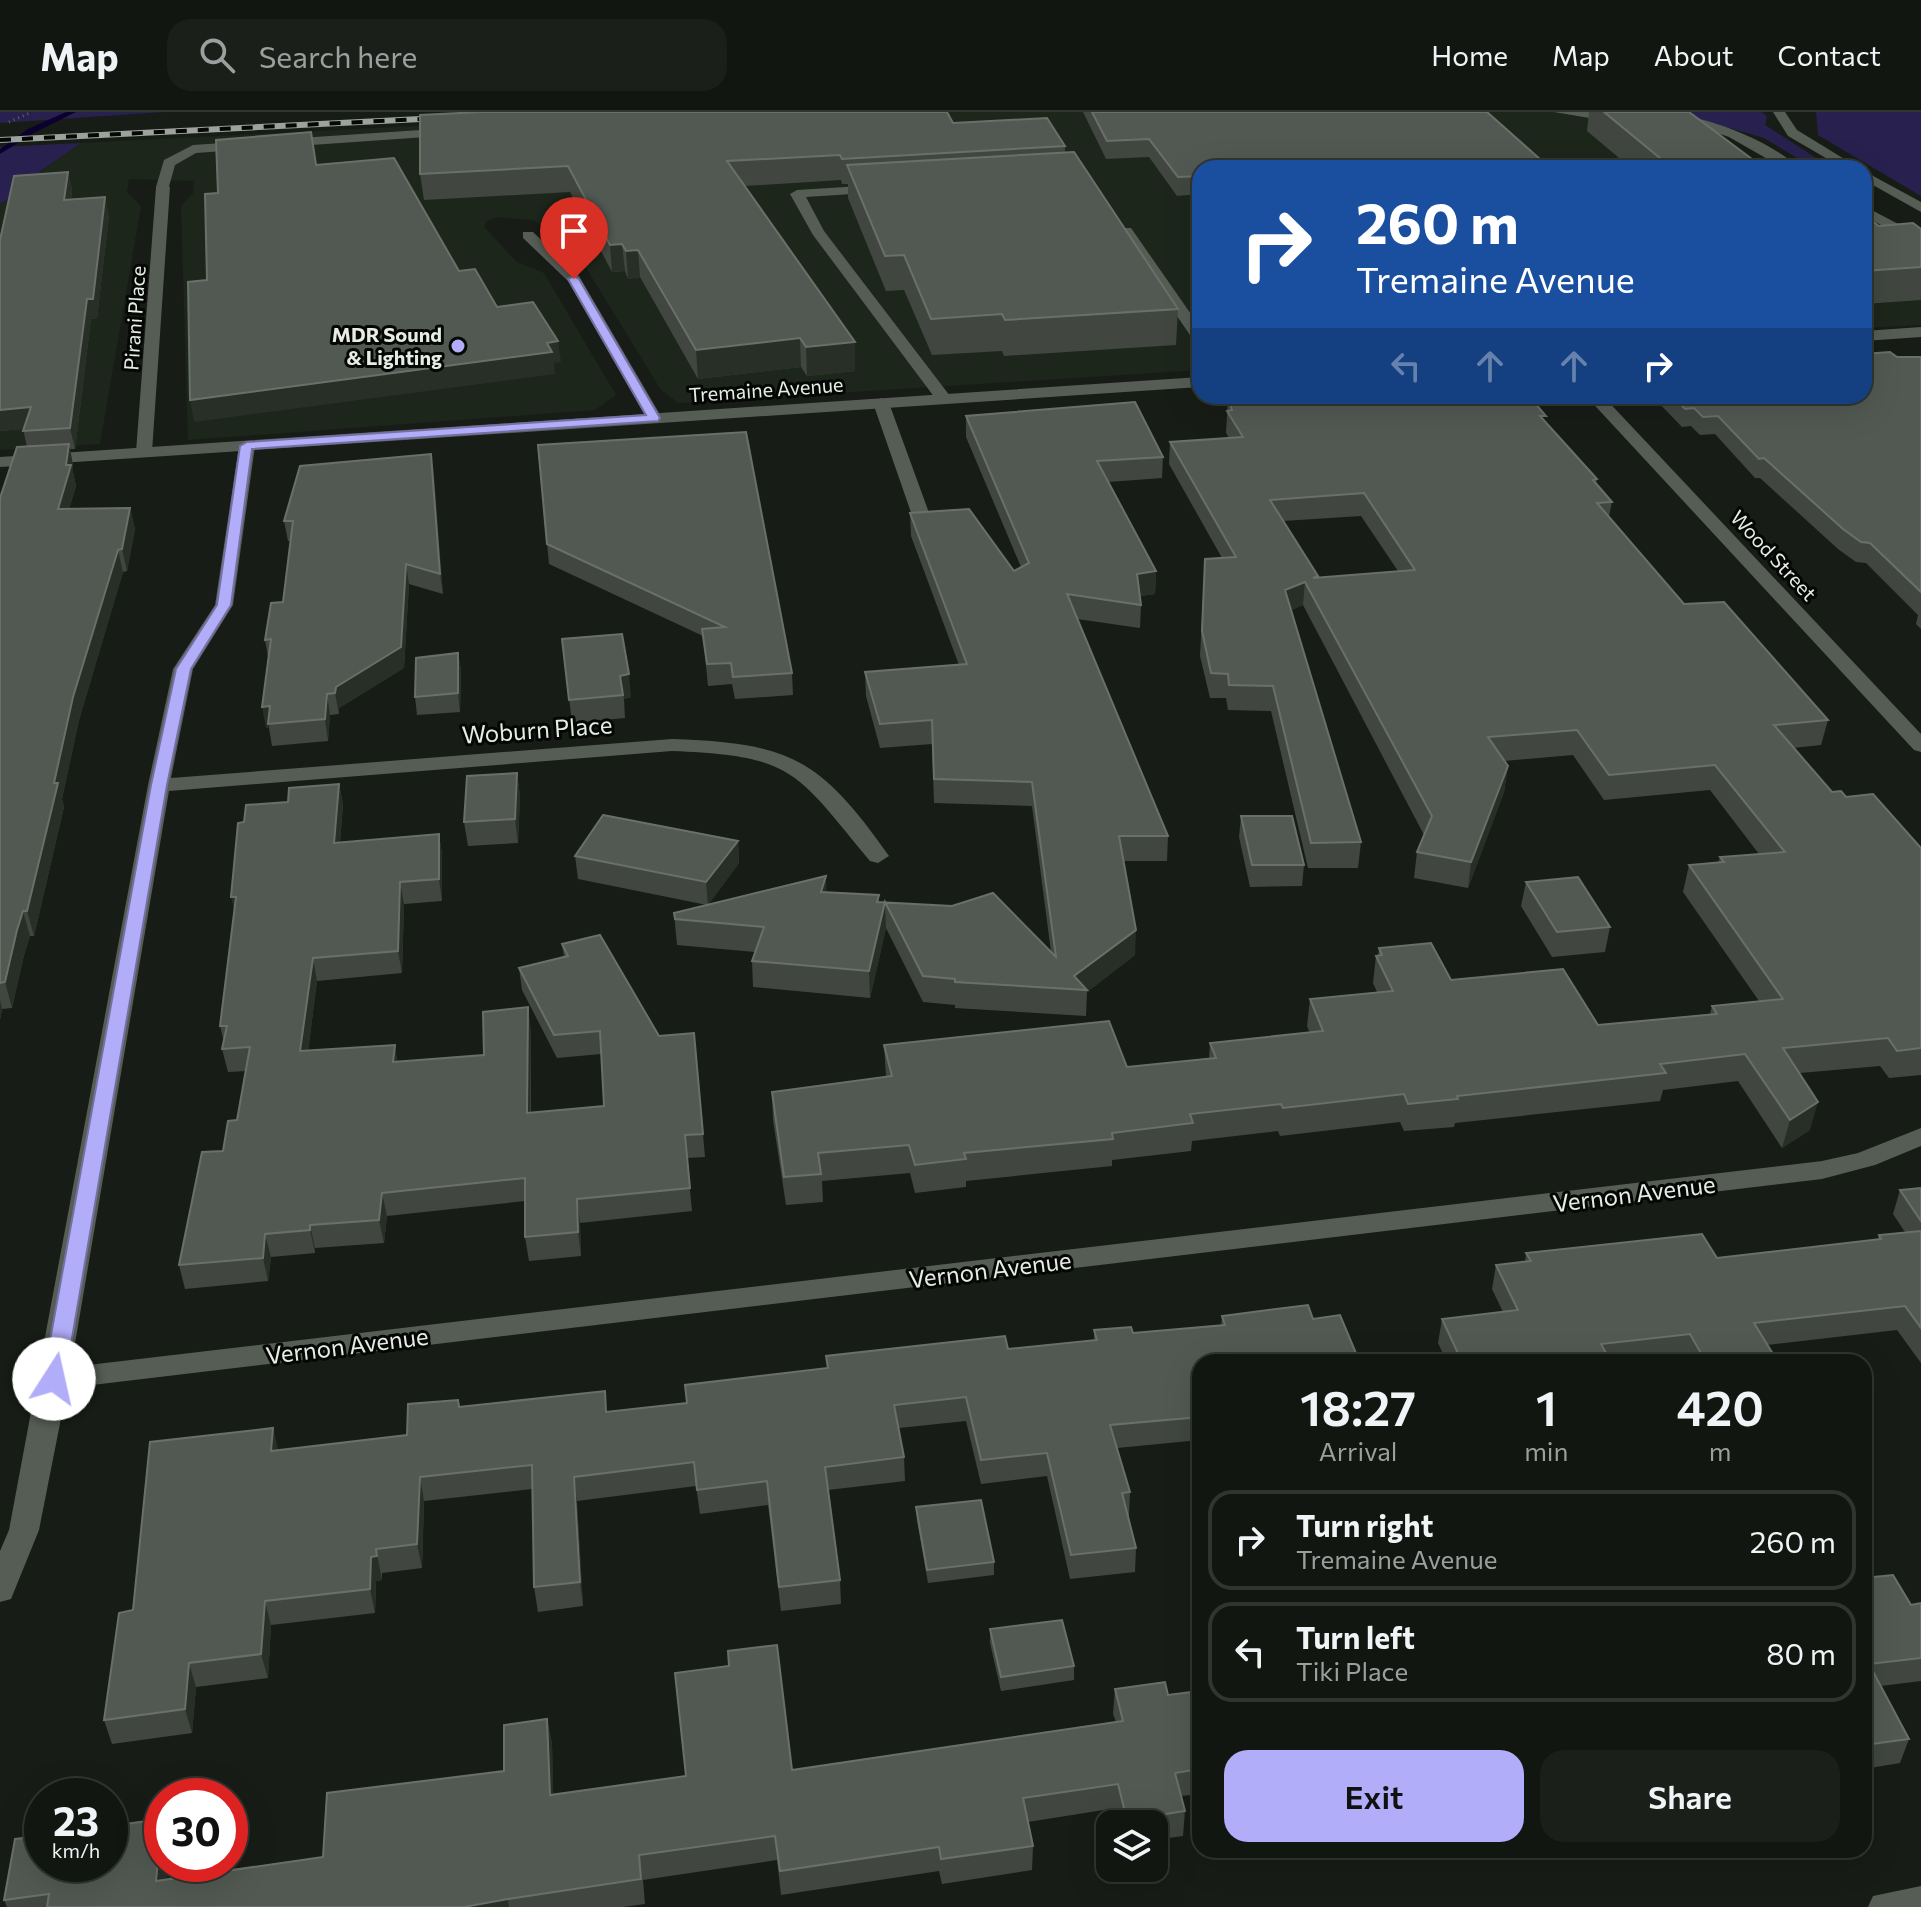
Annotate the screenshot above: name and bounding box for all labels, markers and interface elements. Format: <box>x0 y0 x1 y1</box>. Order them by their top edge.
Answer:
search box <box>167 19 727 91</box>
text: Map <box>40 32 119 79</box>
icon: search <box>195 33 239 77</box>
text: Search here <box>259 37 417 74</box>
text: Home <box>1431 38 1508 72</box>
text: Map <box>1552 38 1610 72</box>
text: About <box>1654 38 1734 72</box>
text: Contact <box>1778 38 1881 72</box>
text: 260 m <box>1356 187 1519 256</box>
icon: right <box>1224 192 1328 296</box>
pin <box>540 197 608 279</box>
icon: arrive <box>552 209 596 253</box>
text: Tremaine Avenue <box>1356 256 1635 300</box>
street label: Pirani Place <box>118 265 150 371</box>
place label: MDR Sound & Lighting <box>332 322 442 369</box>
marker: MDR Sound & Lighting <box>449 337 467 355</box>
icon: left <box>1384 344 1428 388</box>
icon: ahead <box>1468 344 1512 388</box>
icon: ahead <box>1552 344 1596 388</box>
icon: right <box>1636 344 1680 388</box>
street label: Tremaine Avenue <box>688 372 844 406</box>
street label: Wood Street <box>1726 505 1822 605</box>
street label: Woburn Place <box>461 709 613 749</box>
street label: Vernon Avenue <box>1551 1169 1717 1217</box>
street label: Vernon Avenue <box>907 1245 1073 1293</box>
street label: Vernon Avenue <box>264 1321 430 1369</box>
position arrow <box>12 1337 96 1421</box>
text: 18:27 <box>1300 1377 1416 1436</box>
text: 1 <box>1536 1377 1557 1436</box>
text: 420 <box>1677 1377 1764 1436</box>
text: Arrival <box>1319 1435 1397 1466</box>
text: min <box>1524 1435 1568 1466</box>
text: m <box>1709 1435 1732 1466</box>
text: Turn right <box>1296 1506 1433 1543</box>
icon: right <box>1228 1518 1272 1562</box>
text: 260 m <box>1750 1522 1836 1559</box>
text: Tremaine Avenue <box>1296 1543 1497 1574</box>
text: Turn left <box>1296 1618 1415 1655</box>
icon: left <box>1228 1630 1272 1674</box>
text: 80 m <box>1766 1634 1836 1671</box>
text: Tiki Place <box>1296 1655 1408 1686</box>
button: Exit <box>1224 1750 1524 1842</box>
button: Share <box>1540 1750 1840 1842</box>
speed limit sign: 30 <box>144 1778 248 1882</box>
text: 23 <box>53 1795 99 1844</box>
map controls <box>1096 1810 1168 1882</box>
button: layers <box>1096 1810 1168 1882</box>
text: km/h <box>52 1838 100 1862</box>

